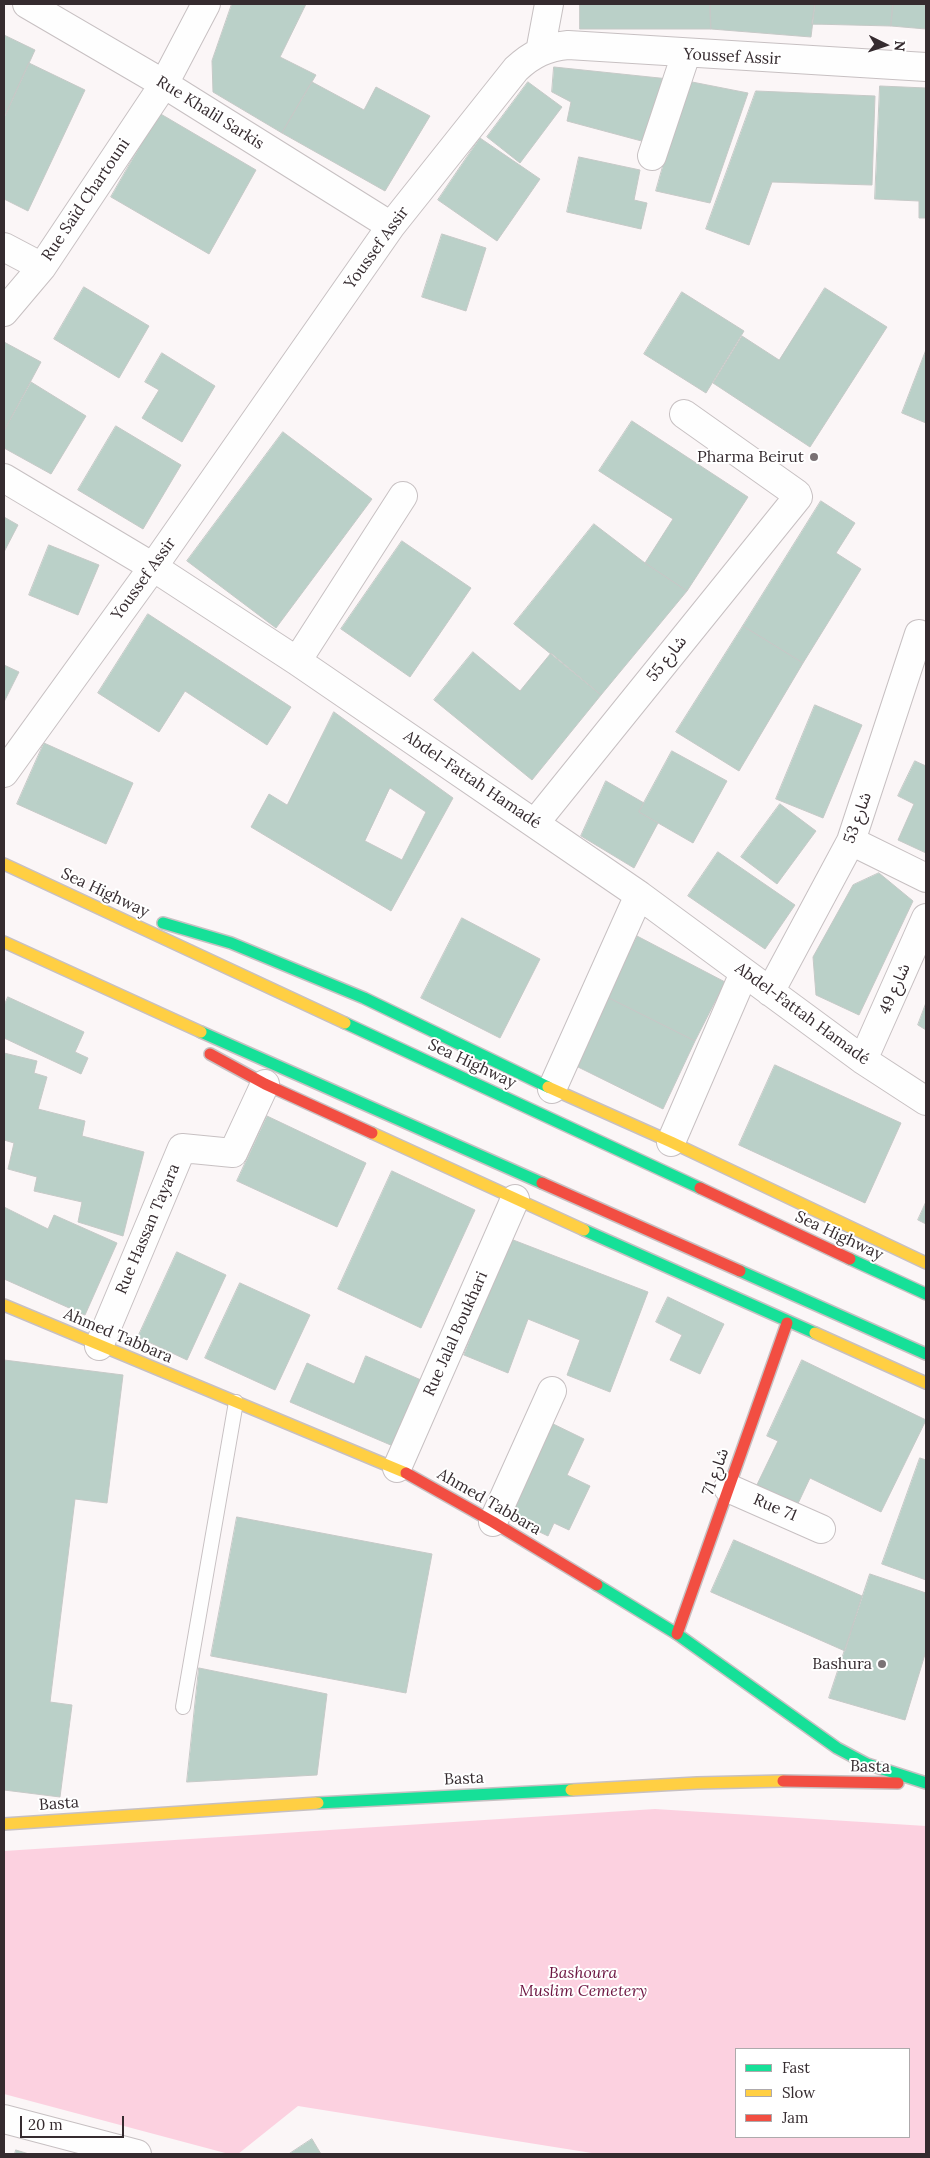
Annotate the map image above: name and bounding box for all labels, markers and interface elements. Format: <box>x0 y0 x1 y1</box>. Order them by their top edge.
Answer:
north arrow <box>860 20 910 70</box>
text: N <box>891 40 909 52</box>
street label: Youssef Assir <box>683 45 781 69</box>
street label: Rue Khalil Sarkis <box>153 72 267 154</box>
street label: Rue Saïd Chartouni <box>38 135 134 265</box>
street label: Youssef Assir <box>341 203 413 293</box>
place label: Pharma Beirut <box>697 447 804 467</box>
marker: Pharma Beirut <box>808 451 820 463</box>
street label: Youssef Assir <box>108 534 180 624</box>
street label: شارع 55 <box>643 632 691 686</box>
street label: Abdel-Fattah Hamadé <box>400 727 544 833</box>
street label: شارع 53 <box>840 790 876 846</box>
street label: Sea Highway <box>58 864 152 922</box>
street label: Abdel-Fattah Hamadé <box>731 959 873 1069</box>
street label: شارع 49 <box>875 961 915 1017</box>
street label: Sea Highway <box>425 1035 519 1093</box>
street label: Rue Hassan Tayara <box>112 1161 184 1297</box>
street label: Sea Highway <box>792 1207 886 1265</box>
street label: Rue Jalal Boukhari <box>420 1269 492 1399</box>
street label: Ahmed Tabbara <box>61 1304 175 1368</box>
street label: شارع 71 <box>699 1446 733 1498</box>
street label: Ahmed Tabbara <box>434 1465 544 1539</box>
street label: Rue 71 <box>750 1490 800 1526</box>
place label: Bashura <box>812 1654 872 1674</box>
marker: Bashura <box>876 1658 888 1670</box>
street label: Basta <box>850 1757 890 1777</box>
street label: Basta <box>443 1768 485 1790</box>
street label: Basta <box>38 1793 80 1815</box>
park label: Bashoura Muslim Cemetery <box>519 1963 647 2001</box>
legend <box>735 2048 910 2138</box>
text: Fast <box>782 2058 810 2077</box>
text: Slow <box>782 2083 815 2102</box>
scale bar <box>22 2106 126 2138</box>
text: Jam <box>782 2108 809 2127</box>
text: 20 m <box>28 2115 63 2134</box>

